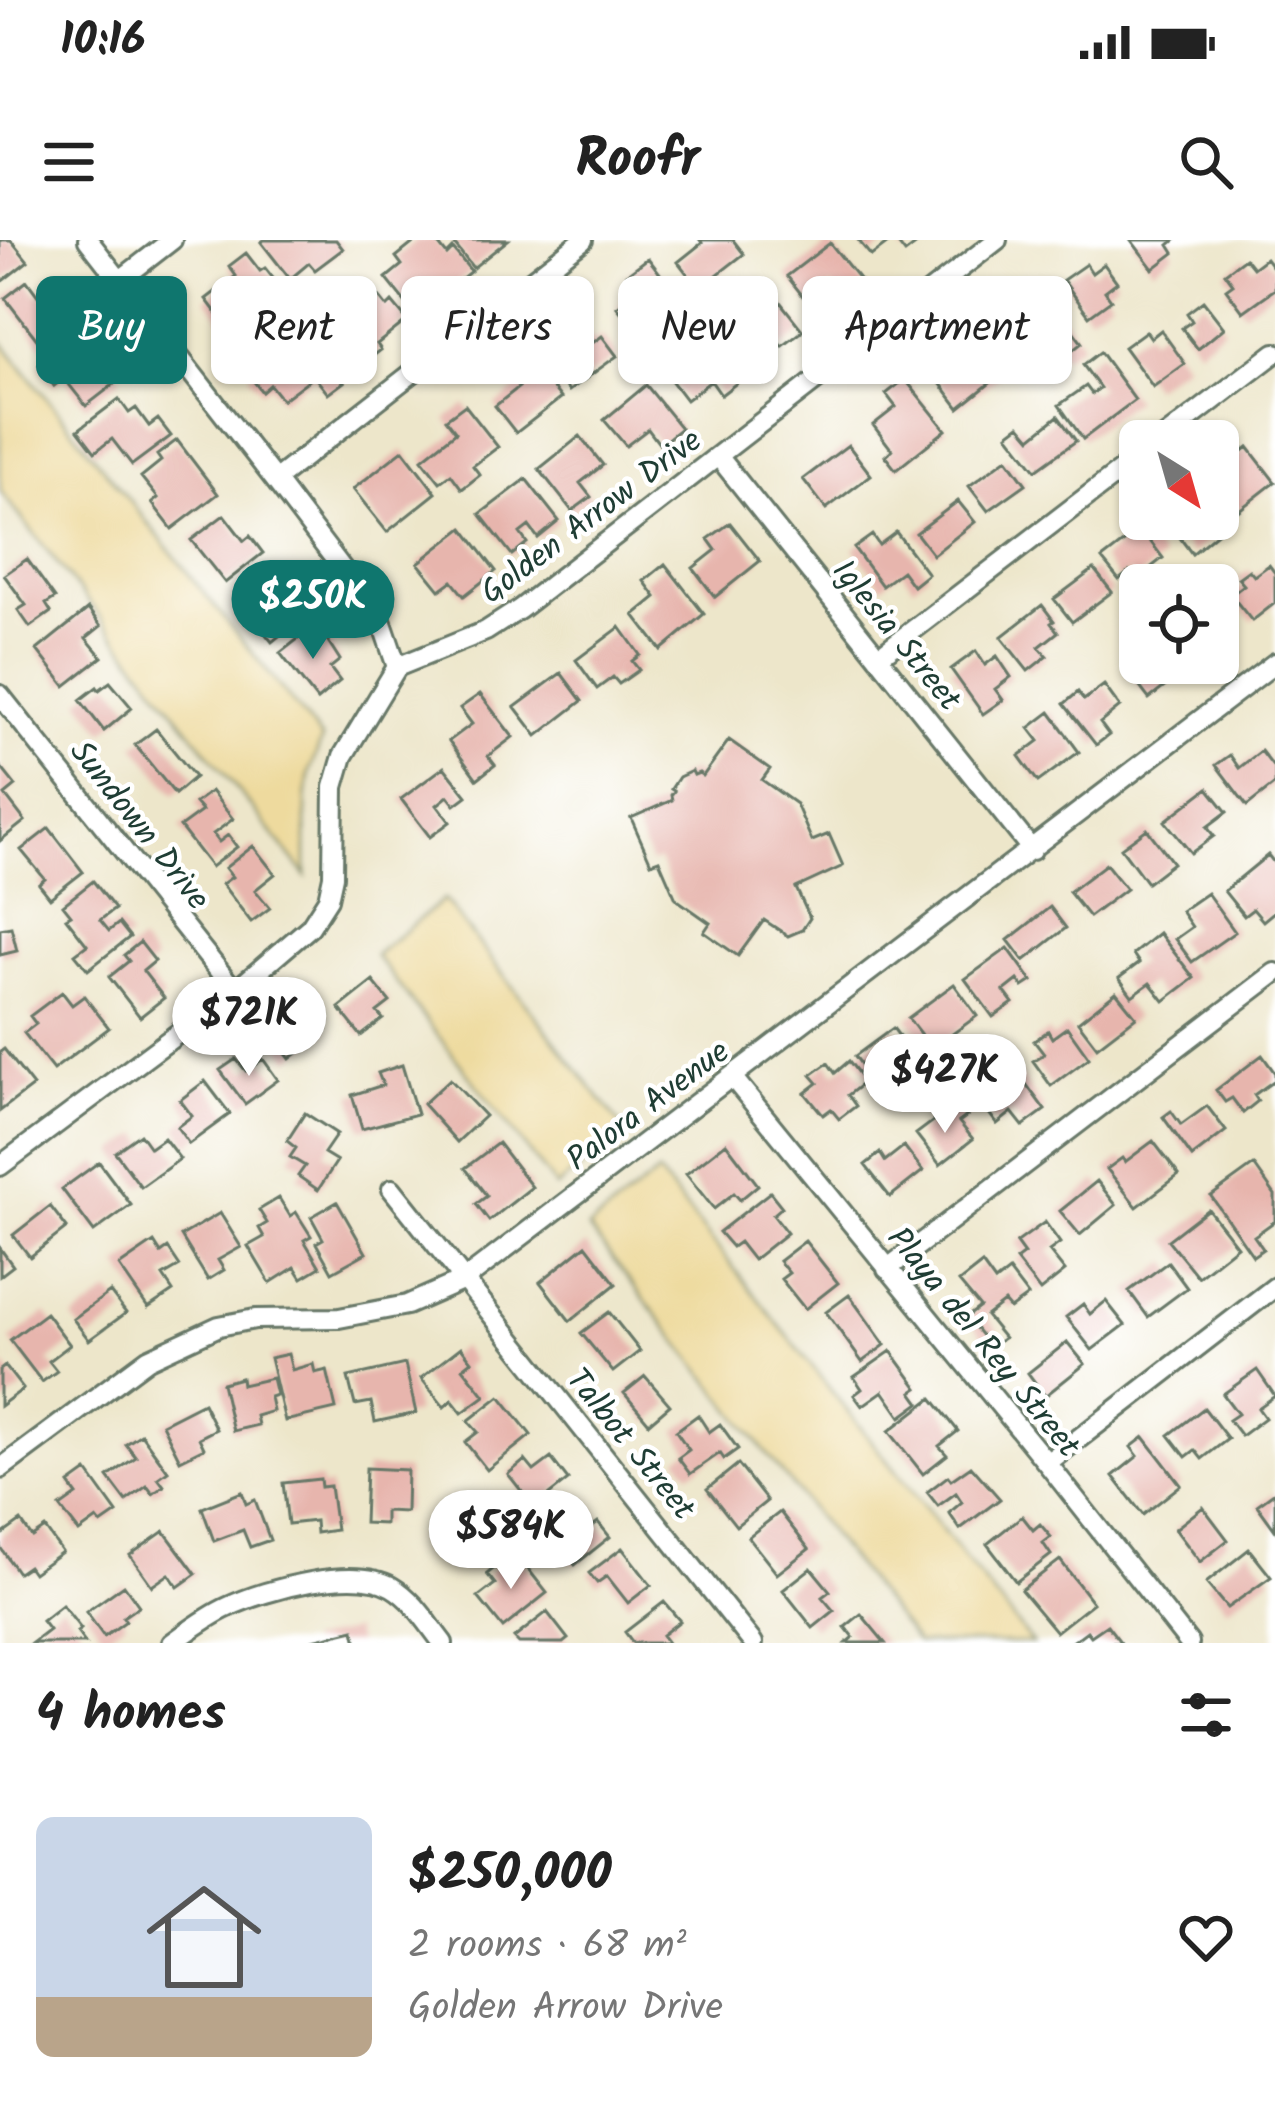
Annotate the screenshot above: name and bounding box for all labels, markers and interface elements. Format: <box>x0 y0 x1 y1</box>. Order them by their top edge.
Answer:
text: 10:16 <box>60 6 146 78</box>
text: Roofr <box>575 119 700 205</box>
icon: menu <box>36 129 102 195</box>
icon: search <box>1173 129 1239 195</box>
chip: Buy <box>36 276 187 384</box>
chip: Rent <box>211 276 377 384</box>
chip: Filters <box>401 276 594 384</box>
chip: New <box>618 276 778 384</box>
chip: Apartment <box>802 276 1072 384</box>
street label: Golden Arrow Drive <box>470 416 715 619</box>
north arrow <box>1119 420 1239 540</box>
map controls <box>1119 420 1239 684</box>
street label: Iglesia Street <box>817 548 974 725</box>
pin: $250K <box>229 560 397 662</box>
button: locate <box>1119 564 1239 684</box>
text: $250K <box>258 568 368 630</box>
street label: Sundown Drive <box>54 729 222 923</box>
pin: $721K <box>165 977 333 1079</box>
text: $721K <box>199 985 299 1047</box>
street label: Palora Avenue <box>556 1027 742 1186</box>
pin: $427K <box>861 1034 1029 1136</box>
text: $427K <box>891 1042 999 1104</box>
street label: Playa del Rey Street <box>872 1216 1093 1472</box>
street label: Talbot Street <box>551 1357 708 1534</box>
pin: $584K <box>427 1490 595 1592</box>
text: $584K <box>456 1498 566 1560</box>
text: 4 homes <box>36 1675 226 1756</box>
icon: filters <box>1173 1682 1239 1748</box>
text: $250,000 <box>408 1835 612 1916</box>
icon: home <box>132 1865 276 2009</box>
icon: heart <box>1173 1904 1239 1970</box>
text: 2 rooms · 68 m² <box>408 1916 687 1978</box>
text: Golden Arrow Drive <box>408 1978 723 2040</box>

